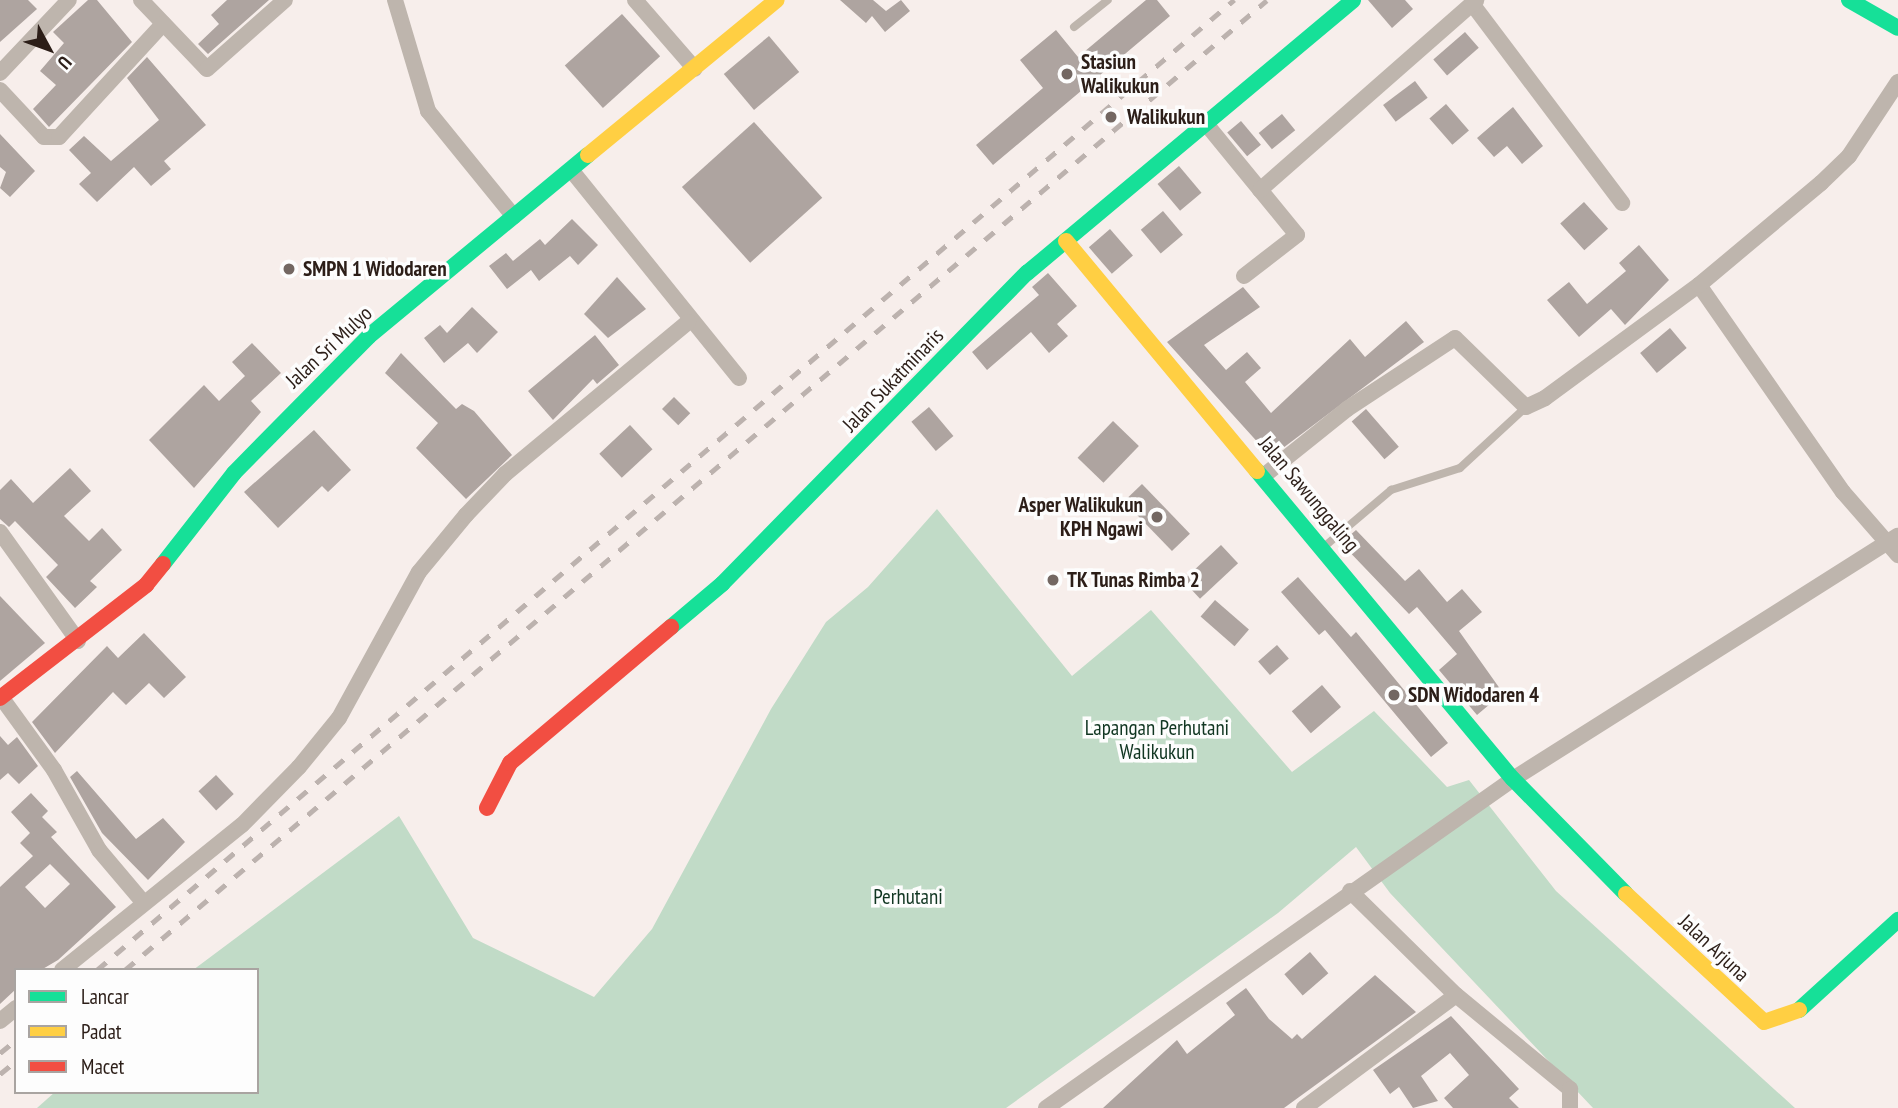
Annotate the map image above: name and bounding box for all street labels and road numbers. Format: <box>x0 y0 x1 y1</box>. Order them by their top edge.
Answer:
street label: Jalan Sri Mulyo <box>281 301 377 393</box>
street label: Jalan Sukatminaris <box>837 323 949 437</box>
street label: Jalan Sawunggaling <box>1253 431 1365 557</box>
street label: Jalan Arjuna <box>1673 909 1755 987</box>

